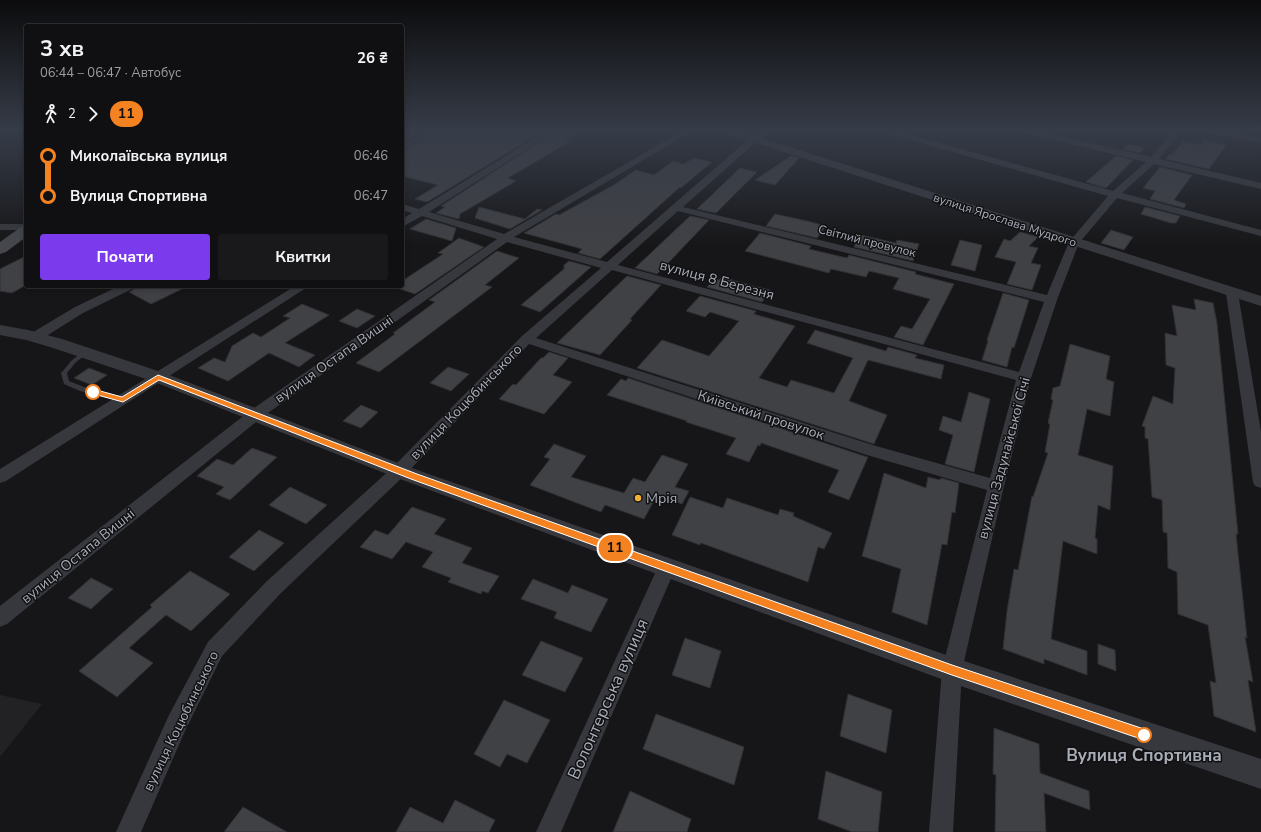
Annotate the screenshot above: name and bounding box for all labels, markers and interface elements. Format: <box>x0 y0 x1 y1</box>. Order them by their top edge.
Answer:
text: 3 хв <box>40 34 84 64</box>
text: 26 ₴ <box>357 48 388 68</box>
text: 06:44 – 06:47 · Автобус <box>40 64 181 82</box>
icon: walk <box>40 103 62 125</box>
icon: forward <box>82 103 104 125</box>
text: 11 <box>118 104 135 123</box>
text: 2 <box>68 105 76 123</box>
text: Миколаївська вулиця <box>70 146 227 166</box>
text: 06:46 <box>354 147 388 165</box>
text: Вулиця Спортивна <box>70 186 207 206</box>
text: 06:47 <box>354 187 388 205</box>
street label: вулиця Ярослава Мудрого <box>931 189 1079 251</box>
street label: Світлий провулок <box>816 221 918 261</box>
button: Почати <box>40 234 210 280</box>
button: Квитки <box>218 234 388 280</box>
street label: вулиця 8 Березня <box>658 256 776 304</box>
street label: вулиця Остапа Вишні <box>271 311 397 407</box>
street label: вулиця Коцюбинського <box>406 340 526 464</box>
street label: вулиця Задунайської Січі <box>973 375 1035 541</box>
unlabelled marker <box>85 384 101 400</box>
street label: Київський провулок <box>695 386 827 445</box>
place label: Мрія <box>646 489 677 508</box>
marker: Мрія <box>633 493 643 503</box>
street label: вулиця Остапа Вишні <box>17 504 139 608</box>
line badge: 11 <box>597 535 633 561</box>
text: 11 <box>607 538 623 557</box>
street label: Волонтерська вулиця <box>562 615 654 783</box>
street label: вулиця Коцюбинського <box>139 648 223 794</box>
marker: Вулиця Спортивна <box>1136 727 1152 743</box>
place label: Вулиця Спортивна <box>1066 744 1222 767</box>

